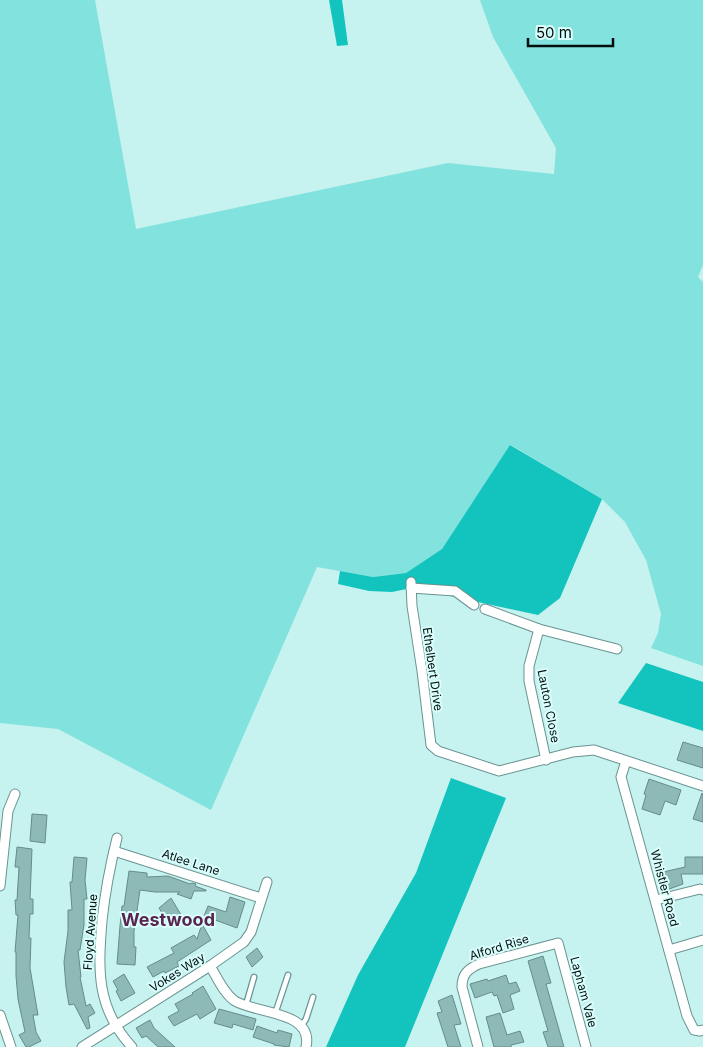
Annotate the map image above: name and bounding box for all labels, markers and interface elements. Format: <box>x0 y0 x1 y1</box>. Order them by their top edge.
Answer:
scale bar <box>528 15 613 47</box>
text: 50 m <box>536 23 572 42</box>
street label: Ethelbert Drive <box>420 626 446 712</box>
street label: Lauton Close <box>535 668 563 744</box>
street label: Atlee Lane <box>160 846 222 878</box>
street label: Whistler Road <box>648 848 682 928</box>
street label: Floyd Avenue <box>80 893 100 971</box>
district label: Westwood <box>121 909 215 930</box>
street label: Alford Rise <box>467 931 531 963</box>
street label: Vokes Way <box>147 949 208 995</box>
street label: Lapham Vale <box>567 955 601 1029</box>

